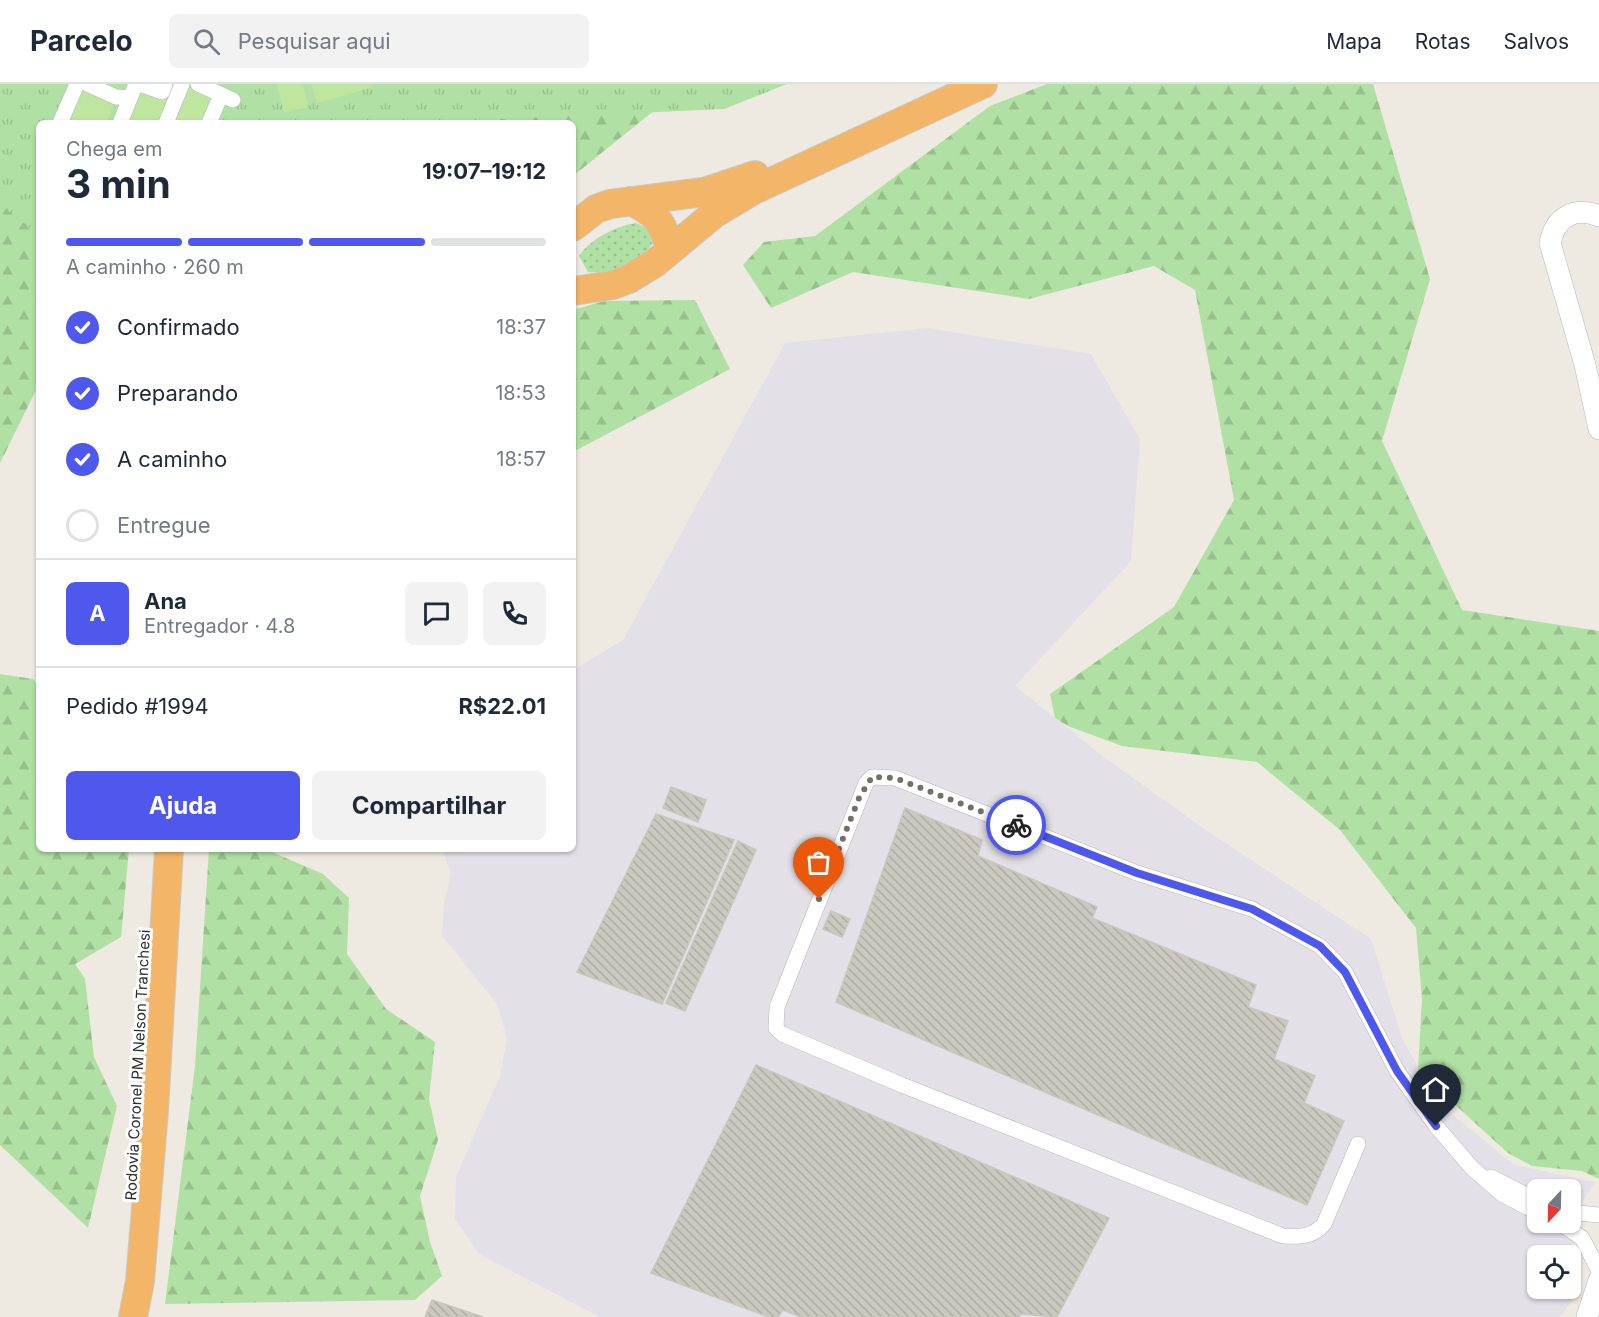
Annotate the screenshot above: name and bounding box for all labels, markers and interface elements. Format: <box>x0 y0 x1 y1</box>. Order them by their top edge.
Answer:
search box <box>169 14 589 68</box>
text: Parcelo <box>30 24 133 58</box>
icon: search <box>190 25 223 58</box>
text: Pesquisar aqui <box>238 28 390 54</box>
text: Mapa <box>1326 29 1382 54</box>
text: Rotas <box>1415 29 1470 54</box>
text: Salvos <box>1503 29 1569 54</box>
text: Chega em <box>66 137 162 161</box>
text: 19:07–19:12 <box>422 158 546 184</box>
text: 3 min <box>66 160 171 207</box>
text: A caminho · 260 m <box>66 255 244 279</box>
icon: check <box>66 311 99 344</box>
text: Confirmado <box>117 314 240 340</box>
text: 18:37 <box>496 315 546 339</box>
icon: check <box>66 377 99 410</box>
text: Preparando <box>117 380 238 406</box>
text: 18:53 <box>495 381 546 405</box>
icon: check <box>66 443 99 476</box>
text: A caminho <box>117 446 227 472</box>
text: 18:57 <box>496 447 546 471</box>
text: Entregue <box>117 512 211 538</box>
button: chat <box>405 582 468 645</box>
button: phone <box>483 582 546 645</box>
text: Ana <box>144 588 187 614</box>
text: A <box>89 600 106 626</box>
text: Entregador · 4.8 <box>144 614 295 638</box>
text: Pedido #1994 <box>66 693 209 719</box>
text: R$22.01 <box>458 693 546 719</box>
button: Ajuda <box>66 771 300 840</box>
button: Compartilhar <box>312 771 546 840</box>
courier <box>986 795 1046 855</box>
icon: bike <box>1000 809 1033 842</box>
pin <box>793 837 844 899</box>
icon: bag <box>802 846 835 879</box>
street label: Rodovia Coronel PM Nelson Tranchesi <box>121 929 154 1201</box>
pin <box>1410 1064 1461 1126</box>
icon: home <box>1419 1073 1452 1106</box>
north arrow <box>1527 1179 1581 1233</box>
map controls <box>1527 1179 1581 1299</box>
button: locate <box>1527 1245 1581 1299</box>

